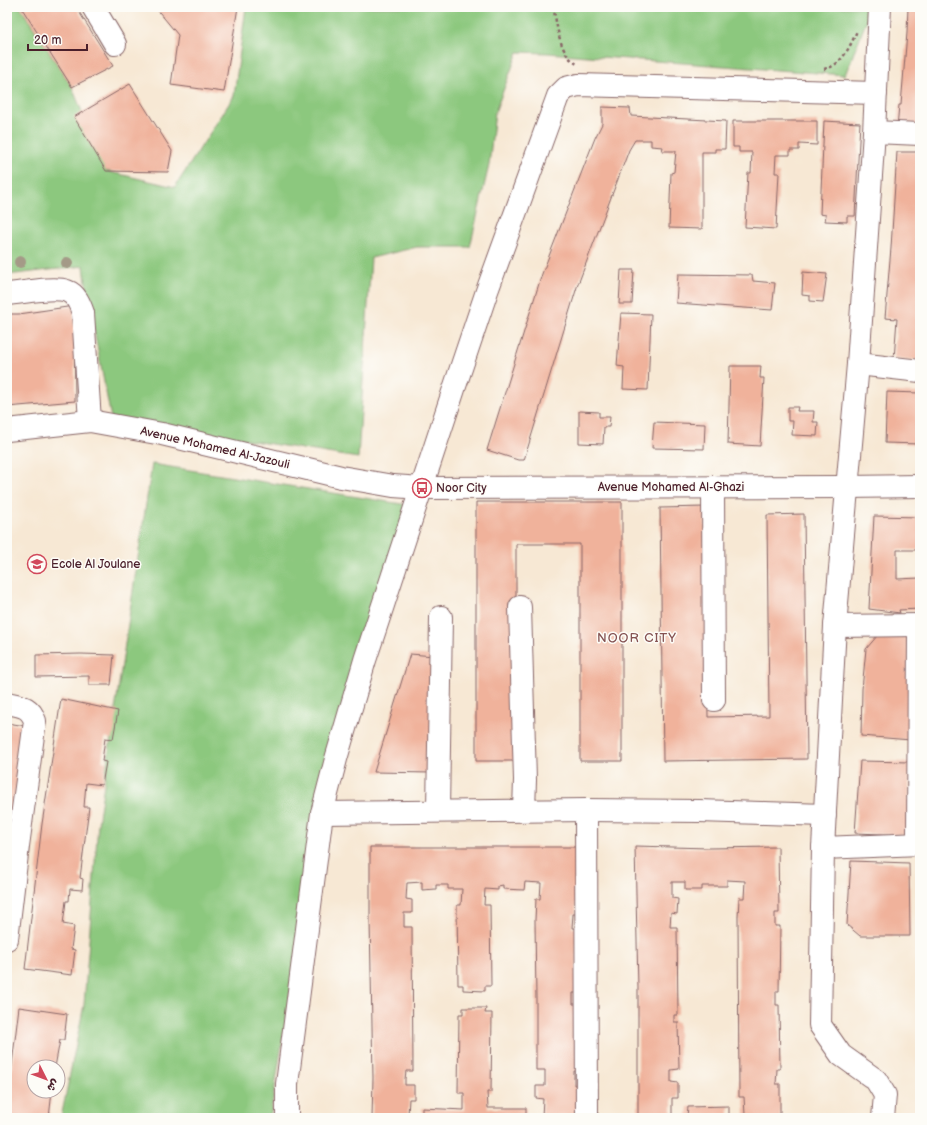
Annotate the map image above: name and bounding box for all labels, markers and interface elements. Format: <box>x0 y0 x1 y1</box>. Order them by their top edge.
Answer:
scale bar <box>28 26 87 52</box>
text: 20 m <box>34 33 61 48</box>
street label: Avenue Mohamed Al-Jazouli <box>139 423 291 473</box>
bus stop icon: Noor City <box>411 477 433 499</box>
street label: Avenue Mohamed Al-Ghazi <box>598 480 745 495</box>
place label: Noor City <box>436 481 487 496</box>
school or university icon: Ecole Al Joulane <box>26 553 48 575</box>
place label: Ecole Al Joulane <box>51 557 140 572</box>
district label: NOOR CITY <box>597 630 677 646</box>
north arrow <box>26 1059 66 1099</box>
text: ش <box>44 1077 62 1094</box>

